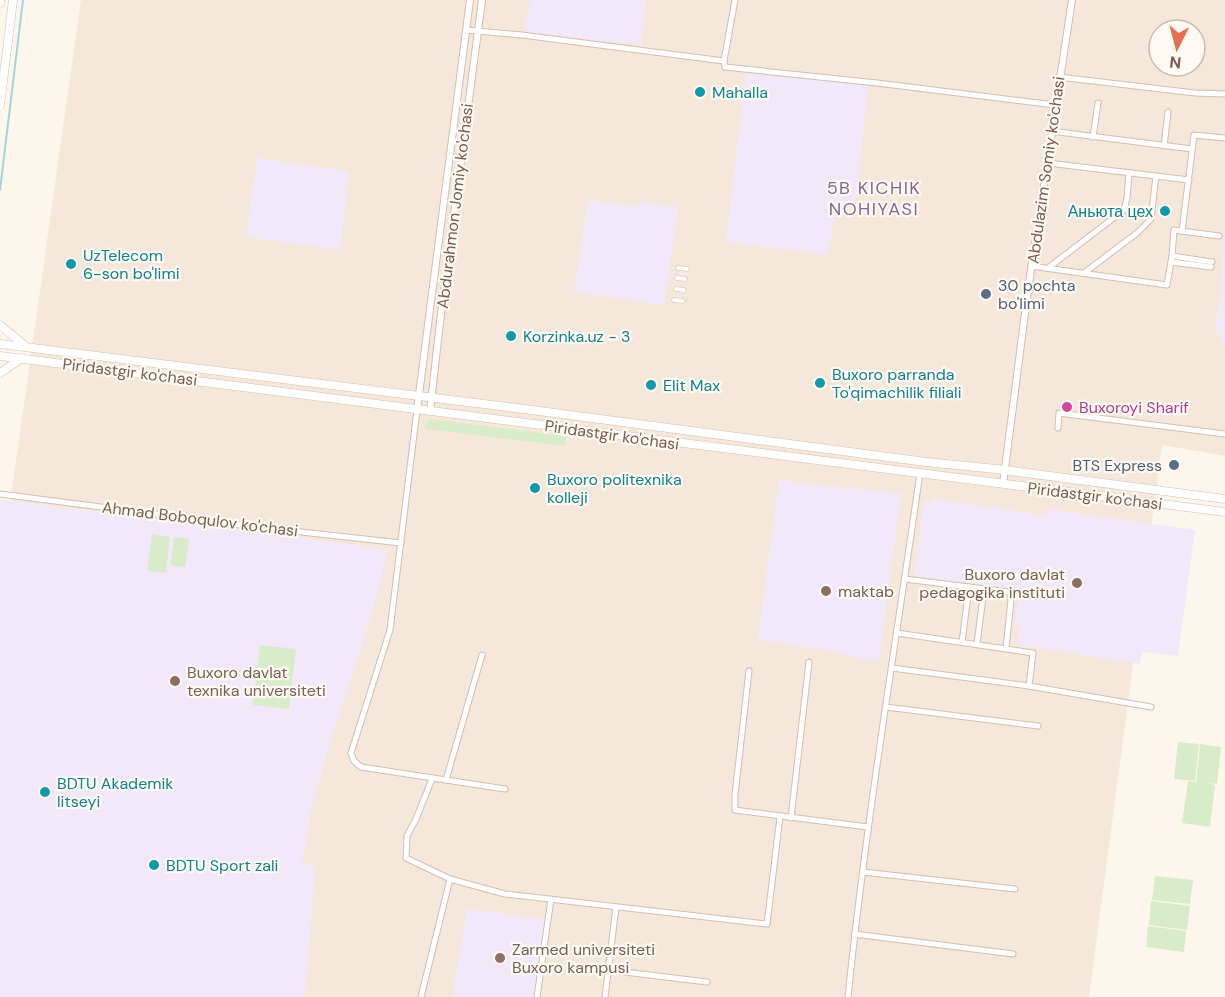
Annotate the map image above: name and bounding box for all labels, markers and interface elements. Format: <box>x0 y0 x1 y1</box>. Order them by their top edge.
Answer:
north arrow <box>1147 18 1207 78</box>
text: N <box>1169 51 1182 73</box>
street label: Abdulazim Somiy ko'chasi <box>1022 75 1070 265</box>
place label: Mahalla <box>712 82 768 103</box>
marker: Mahalla <box>693 85 707 99</box>
street label: Abdurahmon Jomiy ko'chasi <box>432 102 478 310</box>
district label: 5B KICHIK NOHIYASI <box>827 176 921 221</box>
place label: Аньюта цех <box>1068 201 1153 222</box>
marker: Аньюта цех <box>1158 204 1172 218</box>
place label: UzTelecom 6-son bo'limi <box>83 245 180 284</box>
marker: UzTelecom 6-son bo'limi <box>64 257 78 271</box>
place label: 30 pochta bo'limi <box>998 275 1076 314</box>
marker: 30 pochta bo'limi <box>979 287 993 301</box>
place label: Korzinka.uz - 3 <box>523 326 631 347</box>
marker: Korzinka.uz - 3 <box>504 329 518 343</box>
street label: Piridastgir ko'chasi <box>61 353 199 391</box>
place label: Buxoro parranda To'qimachilik filiali <box>832 364 961 403</box>
place label: Elit Max <box>663 375 720 396</box>
marker: Buxoro parranda To'qimachilik filiali <box>813 376 827 390</box>
marker: Elit Max <box>644 378 658 392</box>
place label: Buxoroyi Sharif <box>1079 397 1189 418</box>
marker: Buxoroyi Sharif <box>1060 400 1074 414</box>
street label: Piridastgir ko'chasi <box>543 415 681 455</box>
place label: BTS Express <box>1073 455 1162 476</box>
marker: BTS Express <box>1167 458 1181 472</box>
place label: Buxoro politexnika kolleji <box>547 469 682 508</box>
street label: Piridastgir ko'chasi <box>1026 477 1164 515</box>
marker: Buxoro politexnika kolleji <box>528 481 542 495</box>
street label: Ahmad Boboqulov ko'chasi <box>101 497 299 541</box>
place label: Buxoro davlat pedagogika instituti <box>919 564 1065 603</box>
marker: Buxoro davlat pedagogika instituti <box>1070 576 1084 590</box>
place label: maktab <box>838 581 894 602</box>
marker: maktab <box>819 584 833 598</box>
place label: Buxoro davlat texnika universiteti <box>187 662 326 701</box>
marker: Buxoro davlat texnika universiteti <box>168 674 182 688</box>
place label: BDTU Akademik litseyi <box>57 773 173 812</box>
marker: BDTU Akademik litseyi <box>38 785 52 799</box>
place label: BDTU Sport zali <box>166 855 278 876</box>
marker: BDTU Sport zali <box>147 858 161 872</box>
place label: Zarmed universiteti Buxoro kampusi <box>512 939 655 978</box>
marker: Zarmed universiteti Buxoro kampusi <box>493 951 507 965</box>

